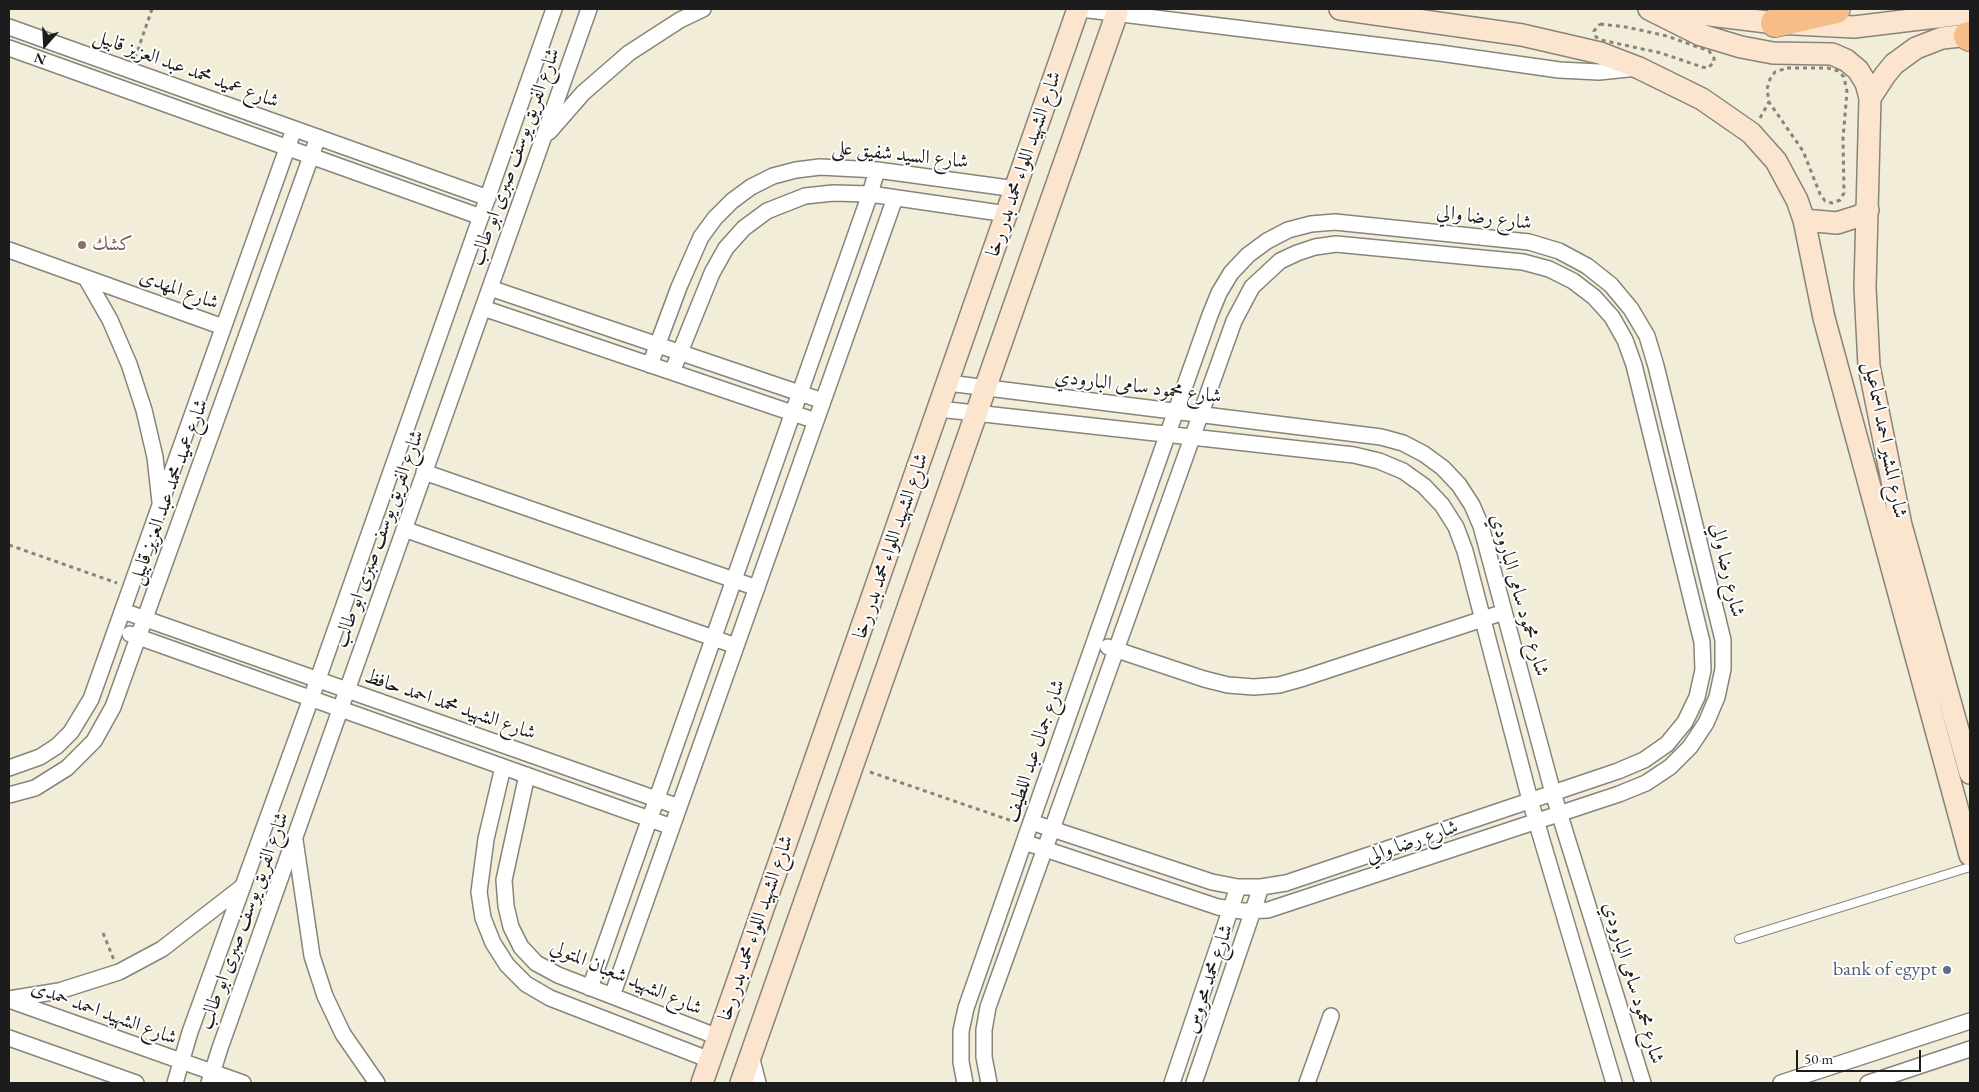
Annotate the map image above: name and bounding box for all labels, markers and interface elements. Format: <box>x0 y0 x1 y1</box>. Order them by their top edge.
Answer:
north arrow <box>20 20 70 70</box>
street label: شارع عميد محمد عبد العزيز قابيل <box>90 24 282 114</box>
street label: شارع الفريق يوسف صبرى ابو طالب <box>464 45 566 269</box>
text: N <box>32 49 48 70</box>
street label: شارع الشهيد اللواء محمد بدر رخا <box>981 68 1067 260</box>
street label: شارع السيد شفيق على <box>831 136 969 174</box>
street label: شارع رضا والي <box>1435 200 1533 236</box>
place label: كشك <box>92 233 133 257</box>
marker: كشك <box>76 239 88 251</box>
street label: شارع المهدى <box>136 265 222 315</box>
street label: شارع المشير احمد اسماعيل <box>1858 360 1912 520</box>
street label: شارع محمود سامى البارودي <box>1053 365 1223 409</box>
street label: شارع عميد محمد عبد العزيز قابيل <box>124 396 214 588</box>
street label: شارع الفريق يوسف صبرى ابو طالب <box>328 427 430 651</box>
street label: شارع الشهيد اللواء محمد بدر رخا <box>848 450 934 642</box>
street label: شارع محمود سامى البارودي <box>1484 511 1554 679</box>
street label: شارع رضا والي <box>1705 521 1749 619</box>
street label: شارع الشهيد محمد احمد حافظ <box>361 664 539 746</box>
street label: شارع جمال عبد اللطيف <box>999 676 1071 826</box>
street label: شارع الفريق يوسف صبرى ابو طالب <box>193 809 295 1033</box>
street label: شارع رضا والي <box>1363 815 1461 869</box>
street label: شارع الشهيد اللواء محمد بدر رخا <box>713 832 799 1024</box>
street label: شارع محمود سامى البارودي <box>1597 899 1669 1067</box>
street label: شارع محمد محروس <box>1179 921 1239 1037</box>
street label: شارع الشهيد شعبان المتولي <box>546 935 706 1021</box>
place label: bank of egypt <box>1833 958 1937 982</box>
marker: bank of egypt <box>1941 964 1953 976</box>
street label: شارع الشهيد احمد حمدى <box>28 976 180 1050</box>
scale bar <box>1799 1040 1924 1072</box>
text: 50 m <box>1804 1049 1833 1068</box>

